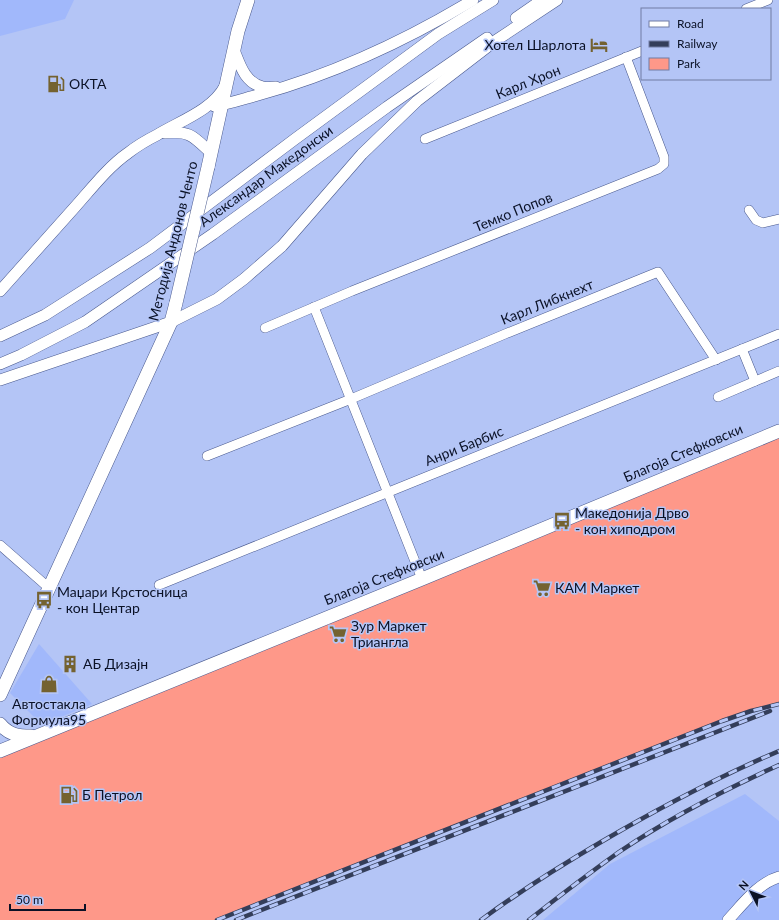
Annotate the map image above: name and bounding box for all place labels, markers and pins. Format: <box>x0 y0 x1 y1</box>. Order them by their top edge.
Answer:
hotel icon: Хотел Шарлота <box>589 35 609 55</box>
place label: Хотел Шарлота <box>485 36 586 53</box>
fuel station icon: ОКТА <box>46 74 66 94</box>
place label: ОКТА <box>69 75 107 92</box>
place label: Македонија Дрво - кон хиподром <box>575 504 689 537</box>
bus stop icon: Македонија Дрво - кон хиподром <box>552 511 572 531</box>
supermarket icon: КАМ Маркет <box>532 578 552 598</box>
place label: КАМ Маркет <box>555 579 639 596</box>
place label: Маџари Крстосница - кон Центар <box>57 583 188 616</box>
bus stop icon: Маџари Крстосница - кон Центар <box>34 590 54 610</box>
place label: Зур Маркет Триангла <box>351 617 427 650</box>
supermarket icon: Зур Маркет Триангла <box>328 624 348 644</box>
building icon: АБ Дизајн <box>60 654 80 674</box>
place label: АБ Дизајн <box>83 655 148 672</box>
shop icon: Автостакла Формула95 <box>39 674 59 694</box>
place label: Автостакла Формула95 <box>12 695 86 728</box>
fuel station icon: Б Петрол <box>59 785 79 805</box>
place label: Б Петрол <box>82 786 142 803</box>

